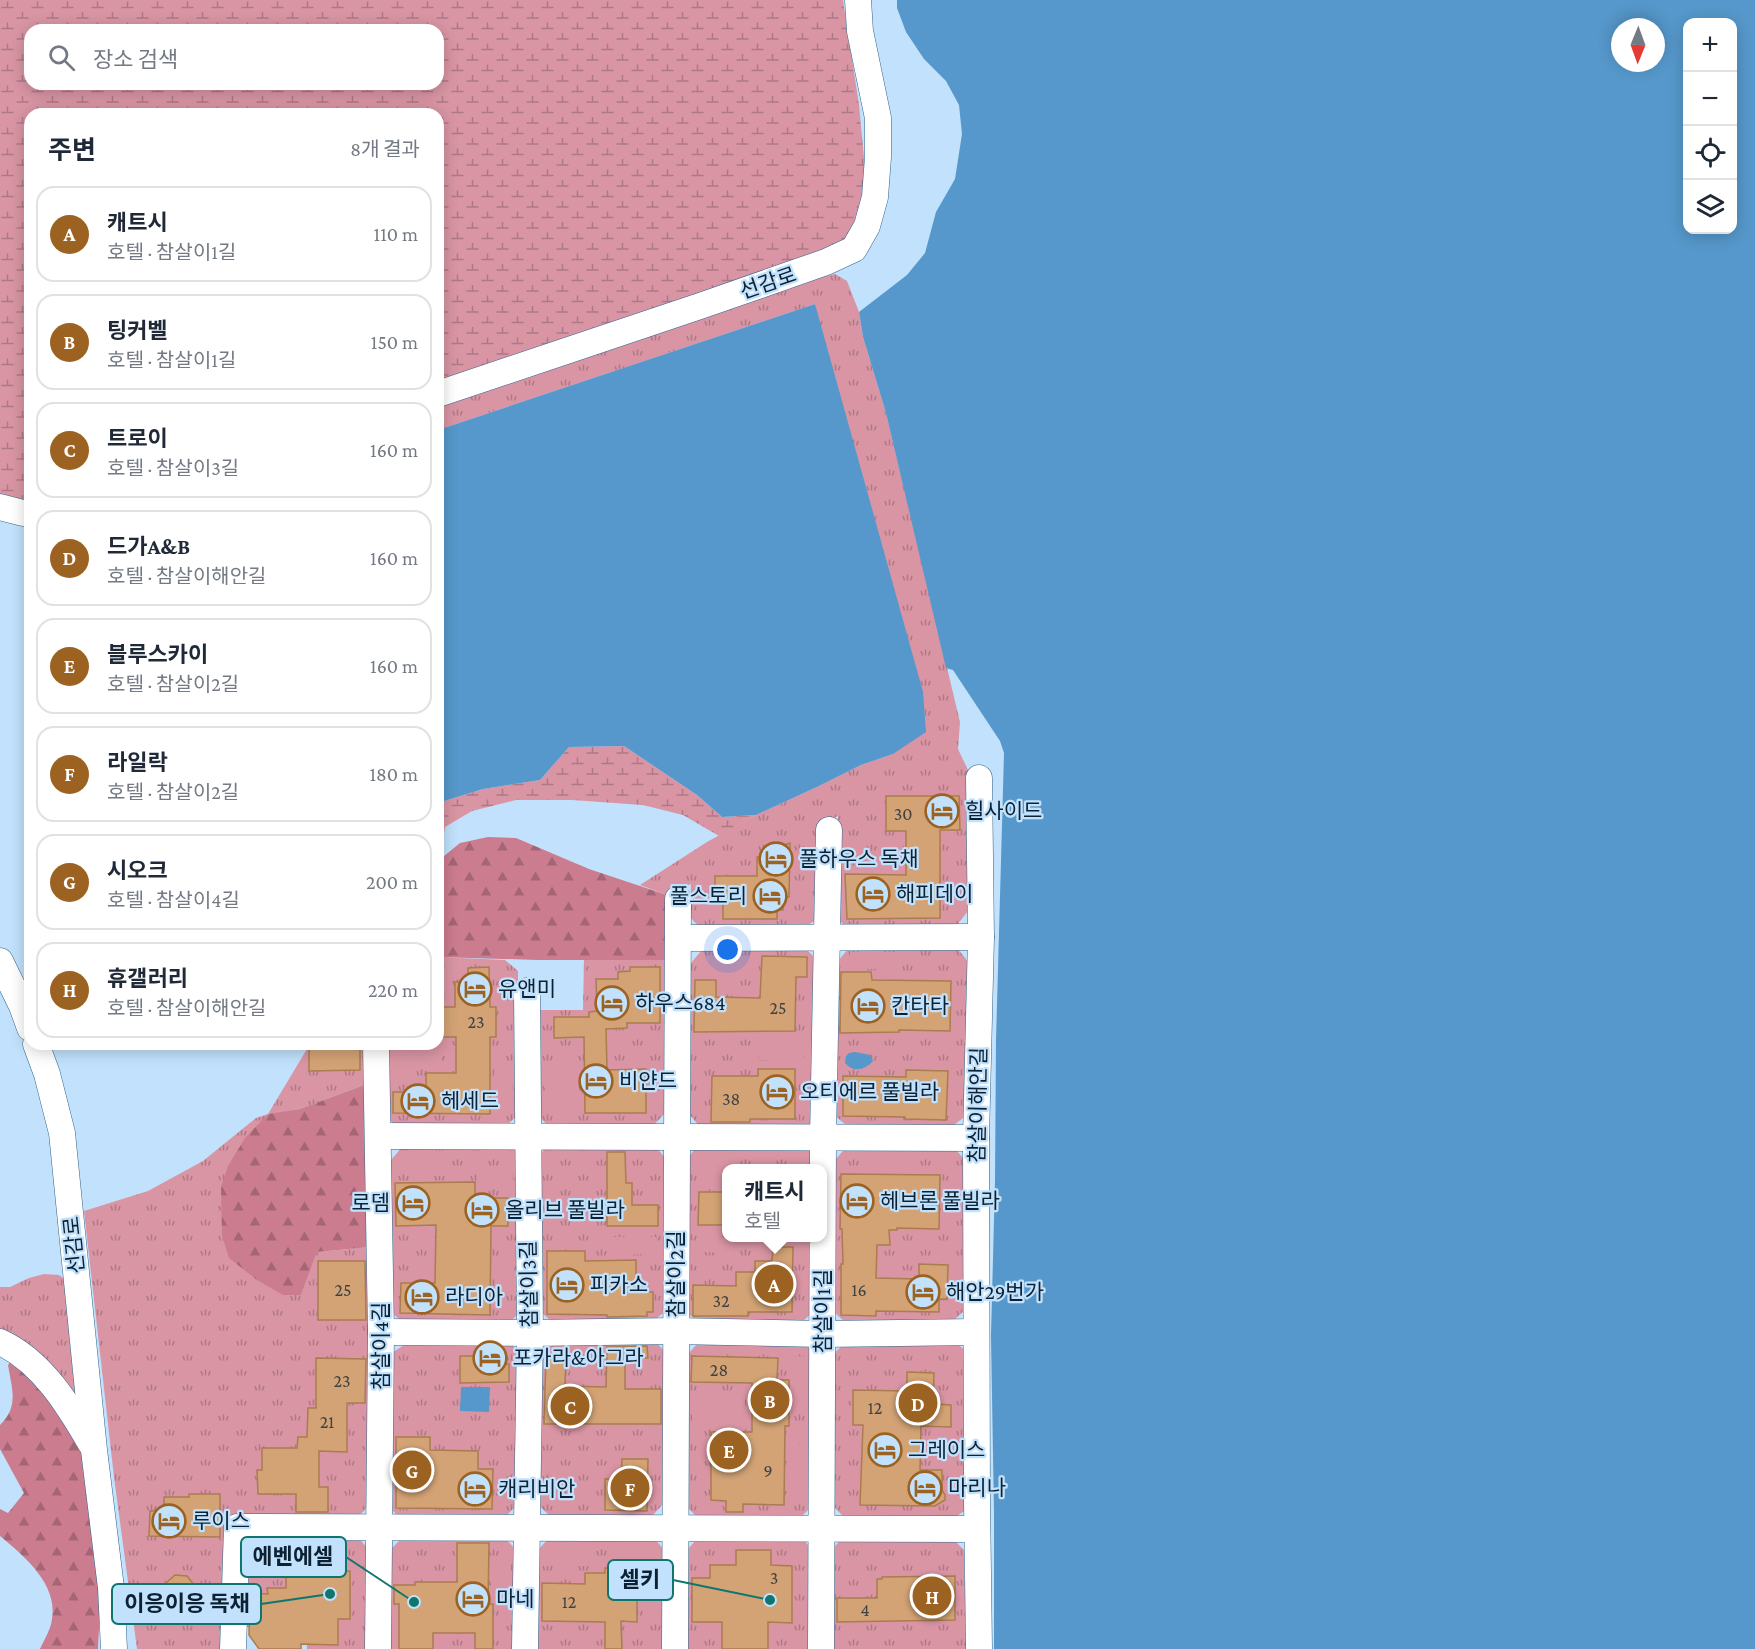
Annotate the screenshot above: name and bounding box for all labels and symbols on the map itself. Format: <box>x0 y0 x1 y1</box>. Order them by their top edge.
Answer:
north arrow <box>1611 18 1665 72</box>
street label: 선감로 <box>737 262 799 304</box>
hotel icon: 힐사이드 <box>924 793 960 829</box>
place label: 힐사이드 <box>965 799 1042 823</box>
house number: 30 <box>894 804 912 824</box>
hotel icon: 풀하우스 독채 <box>758 841 794 877</box>
place label: 풀하우스 독채 <box>799 847 919 871</box>
hotel icon: 해피데이 <box>855 876 891 912</box>
hotel icon: 풀스토리 <box>752 878 788 914</box>
place label: 해피데이 <box>896 882 973 906</box>
place label: 풀스토리 <box>670 884 747 908</box>
your location <box>713 935 742 964</box>
hotel icon: 유앤미 <box>457 971 493 1007</box>
place label: 유앤미 <box>498 977 556 1001</box>
hotel icon: 하우스684 <box>594 985 630 1021</box>
hotel icon: 칸타타 <box>850 988 886 1024</box>
place label: 하우스684 <box>635 991 726 1015</box>
place label: 칸타타 <box>891 994 949 1018</box>
house number: 25 <box>769 998 787 1018</box>
house number: 23 <box>467 1012 485 1032</box>
street label: 참살이해안길 <box>965 1047 991 1163</box>
hotel icon: 비얀드 <box>578 1063 614 1099</box>
place label: 비얀드 <box>619 1069 677 1093</box>
hotel icon: 오티에르 풀빌라 <box>759 1074 795 1110</box>
place label: 오티에르 풀빌라 <box>800 1080 939 1104</box>
hotel icon: 헤세드 <box>400 1083 436 1119</box>
place label: 헤세드 <box>441 1089 499 1113</box>
house number: 38 <box>722 1089 740 1109</box>
hotel icon: 헤브론 풀빌라 <box>839 1183 875 1219</box>
hotel icon: 로뎀 <box>395 1185 431 1221</box>
place label: 헤브론 풀빌라 <box>880 1189 1000 1213</box>
place label: 로뎀 <box>351 1191 390 1215</box>
hotel icon: 올리브 풀빌라 <box>464 1192 500 1228</box>
place label: 올리브 풀빌라 <box>505 1198 625 1222</box>
street label: 선감로 <box>59 1215 89 1275</box>
street label: 참살이2길 <box>664 1230 688 1318</box>
street label: 참살이3길 <box>516 1240 542 1328</box>
pin: A <box>754 1262 794 1306</box>
hotel icon: 피카소 <box>549 1267 585 1303</box>
street label: 참살이1길 <box>811 1269 835 1353</box>
place label: 피카소 <box>590 1273 648 1297</box>
hotel icon: 해안29번가 <box>905 1274 941 1310</box>
hotel icon: 라디아 <box>404 1279 440 1315</box>
house number: 25 <box>334 1280 352 1300</box>
house number: 16 <box>851 1280 867 1300</box>
place label: 해안29번가 <box>946 1280 1044 1304</box>
place label: 라디아 <box>445 1285 503 1309</box>
house number: 32 <box>712 1291 730 1311</box>
street label: 참살이4길 <box>369 1302 393 1390</box>
hotel icon: 포카라&아그라 <box>472 1340 508 1376</box>
place label: 포카라&아그라 <box>513 1346 644 1370</box>
house number: 28 <box>710 1360 728 1380</box>
house number: 23 <box>333 1371 351 1391</box>
pin: B <box>750 1378 790 1422</box>
pin: D <box>898 1380 938 1426</box>
pin: C <box>550 1384 590 1428</box>
house number: 12 <box>868 1398 882 1418</box>
house number: 21 <box>320 1412 334 1432</box>
pin: E <box>710 1428 748 1472</box>
hotel icon: 그레이스 <box>867 1432 903 1468</box>
place label: 그레이스 <box>908 1438 985 1462</box>
pin: G <box>392 1448 432 1492</box>
house number: 9 <box>763 1461 773 1481</box>
pin: F <box>610 1466 650 1510</box>
hotel icon: 마리나 <box>907 1470 943 1506</box>
hotel icon: 캐리비안 <box>457 1471 493 1507</box>
place label: 마리나 <box>948 1476 1006 1500</box>
place label: 캐리비안 <box>498 1477 575 1501</box>
hotel icon: 루이스 <box>151 1503 187 1539</box>
place label: 루이스 <box>192 1509 250 1533</box>
callout: 에벤에셀 <box>241 1537 346 1577</box>
text: 에벤에셀 <box>253 1544 333 1569</box>
callout: 셀키 <box>608 1560 673 1600</box>
text: 셀키 <box>620 1567 660 1592</box>
house number: 3 <box>770 1568 778 1588</box>
pin: H <box>912 1574 952 1618</box>
hotel icon: 마네 <box>455 1581 491 1617</box>
callout: 이응이응 독채 <box>112 1584 261 1624</box>
place label: 마네 <box>496 1587 535 1611</box>
text: 이응이응 독채 <box>124 1591 250 1616</box>
house number: 12 <box>562 1592 576 1612</box>
house number: 4 <box>860 1600 870 1620</box>

